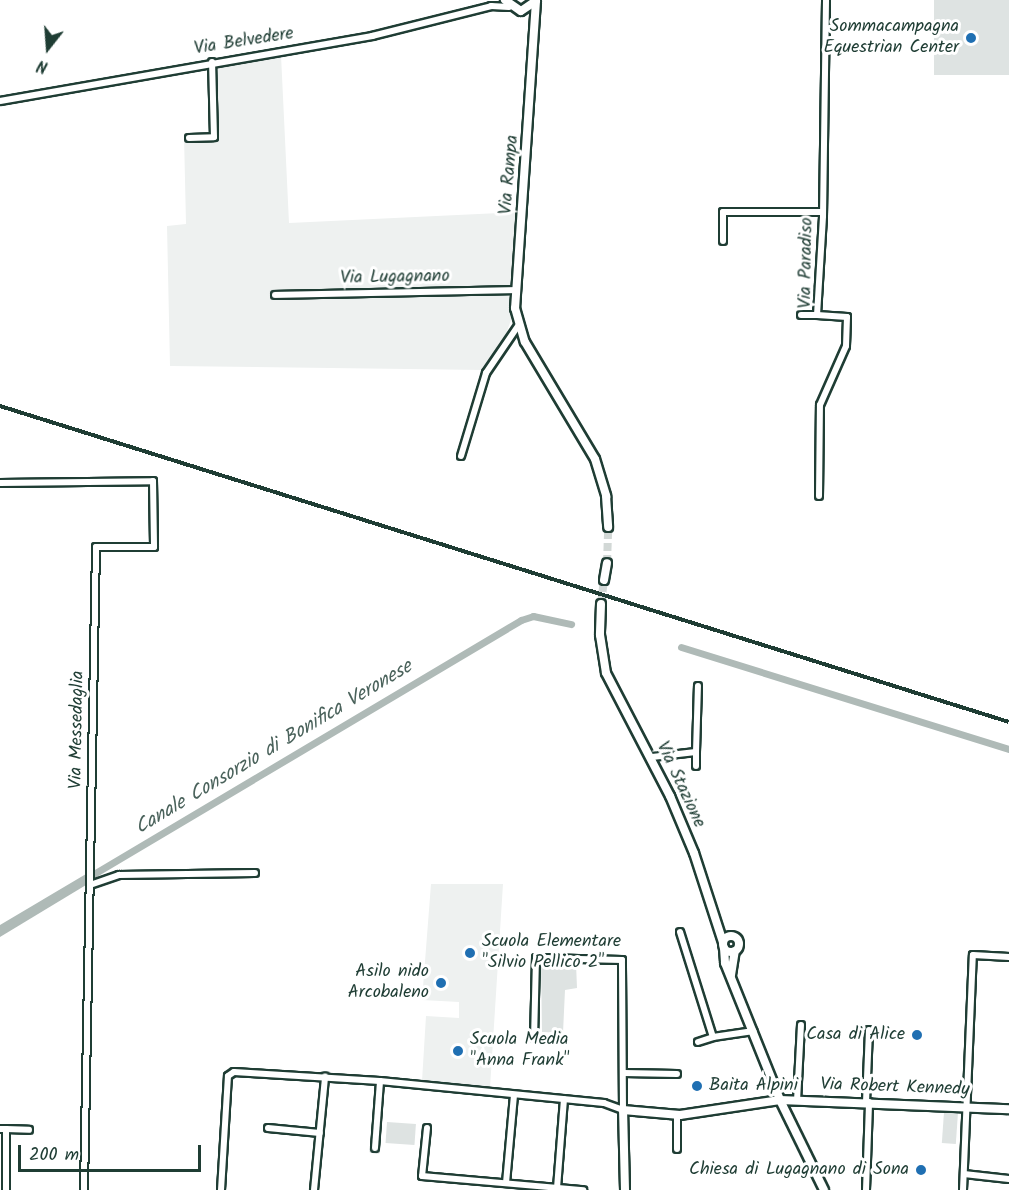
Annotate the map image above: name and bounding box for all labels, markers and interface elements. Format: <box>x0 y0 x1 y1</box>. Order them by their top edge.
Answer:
place label: Sommacampagna Equestrian Center <box>824 17 959 60</box>
north arrow <box>18 18 78 78</box>
street label: Via Belvedere <box>193 23 295 61</box>
marker: Sommacampagna Equestrian Center <box>964 31 978 45</box>
text: N <box>34 52 51 79</box>
street label: Via Rampa <box>496 134 524 216</box>
street label: Via Paradiso <box>795 217 819 309</box>
street label: Via Lugagnano <box>340 266 450 290</box>
water label: Canale Consorzio di Bonifica Veronese <box>131 656 417 840</box>
street label: Via Messedaglia <box>66 671 90 789</box>
street label: Via Stazione <box>651 739 709 831</box>
place label: Scuola Elementare "Silvio Pellico 2" <box>482 932 621 974</box>
marker: Scuola Elementare "Silvio Pellico 2" <box>463 946 477 960</box>
place label: Asilo nido Arcobaleno <box>348 962 429 1004</box>
marker: Asilo nido Arcobaleno <box>434 976 448 990</box>
place label: Casa di Alice <box>806 1024 905 1046</box>
marker: Casa di Alice <box>910 1028 924 1042</box>
place label: Scuola Media "Anna Frank" <box>470 1030 570 1072</box>
marker: Scuola Media "Anna Frank" <box>451 1044 465 1058</box>
place label: Baita Alpini <box>709 1075 798 1097</box>
street label: Via Robert Kennedy <box>820 1075 970 1101</box>
marker: Baita Alpini <box>690 1079 704 1093</box>
scale bar <box>21 1133 204 1171</box>
text: 200 m <box>29 1141 79 1170</box>
place label: Chiesa di Lugagnano di Sona <box>689 1159 909 1181</box>
marker: Chiesa di Lugagnano di Sona <box>914 1163 928 1177</box>

